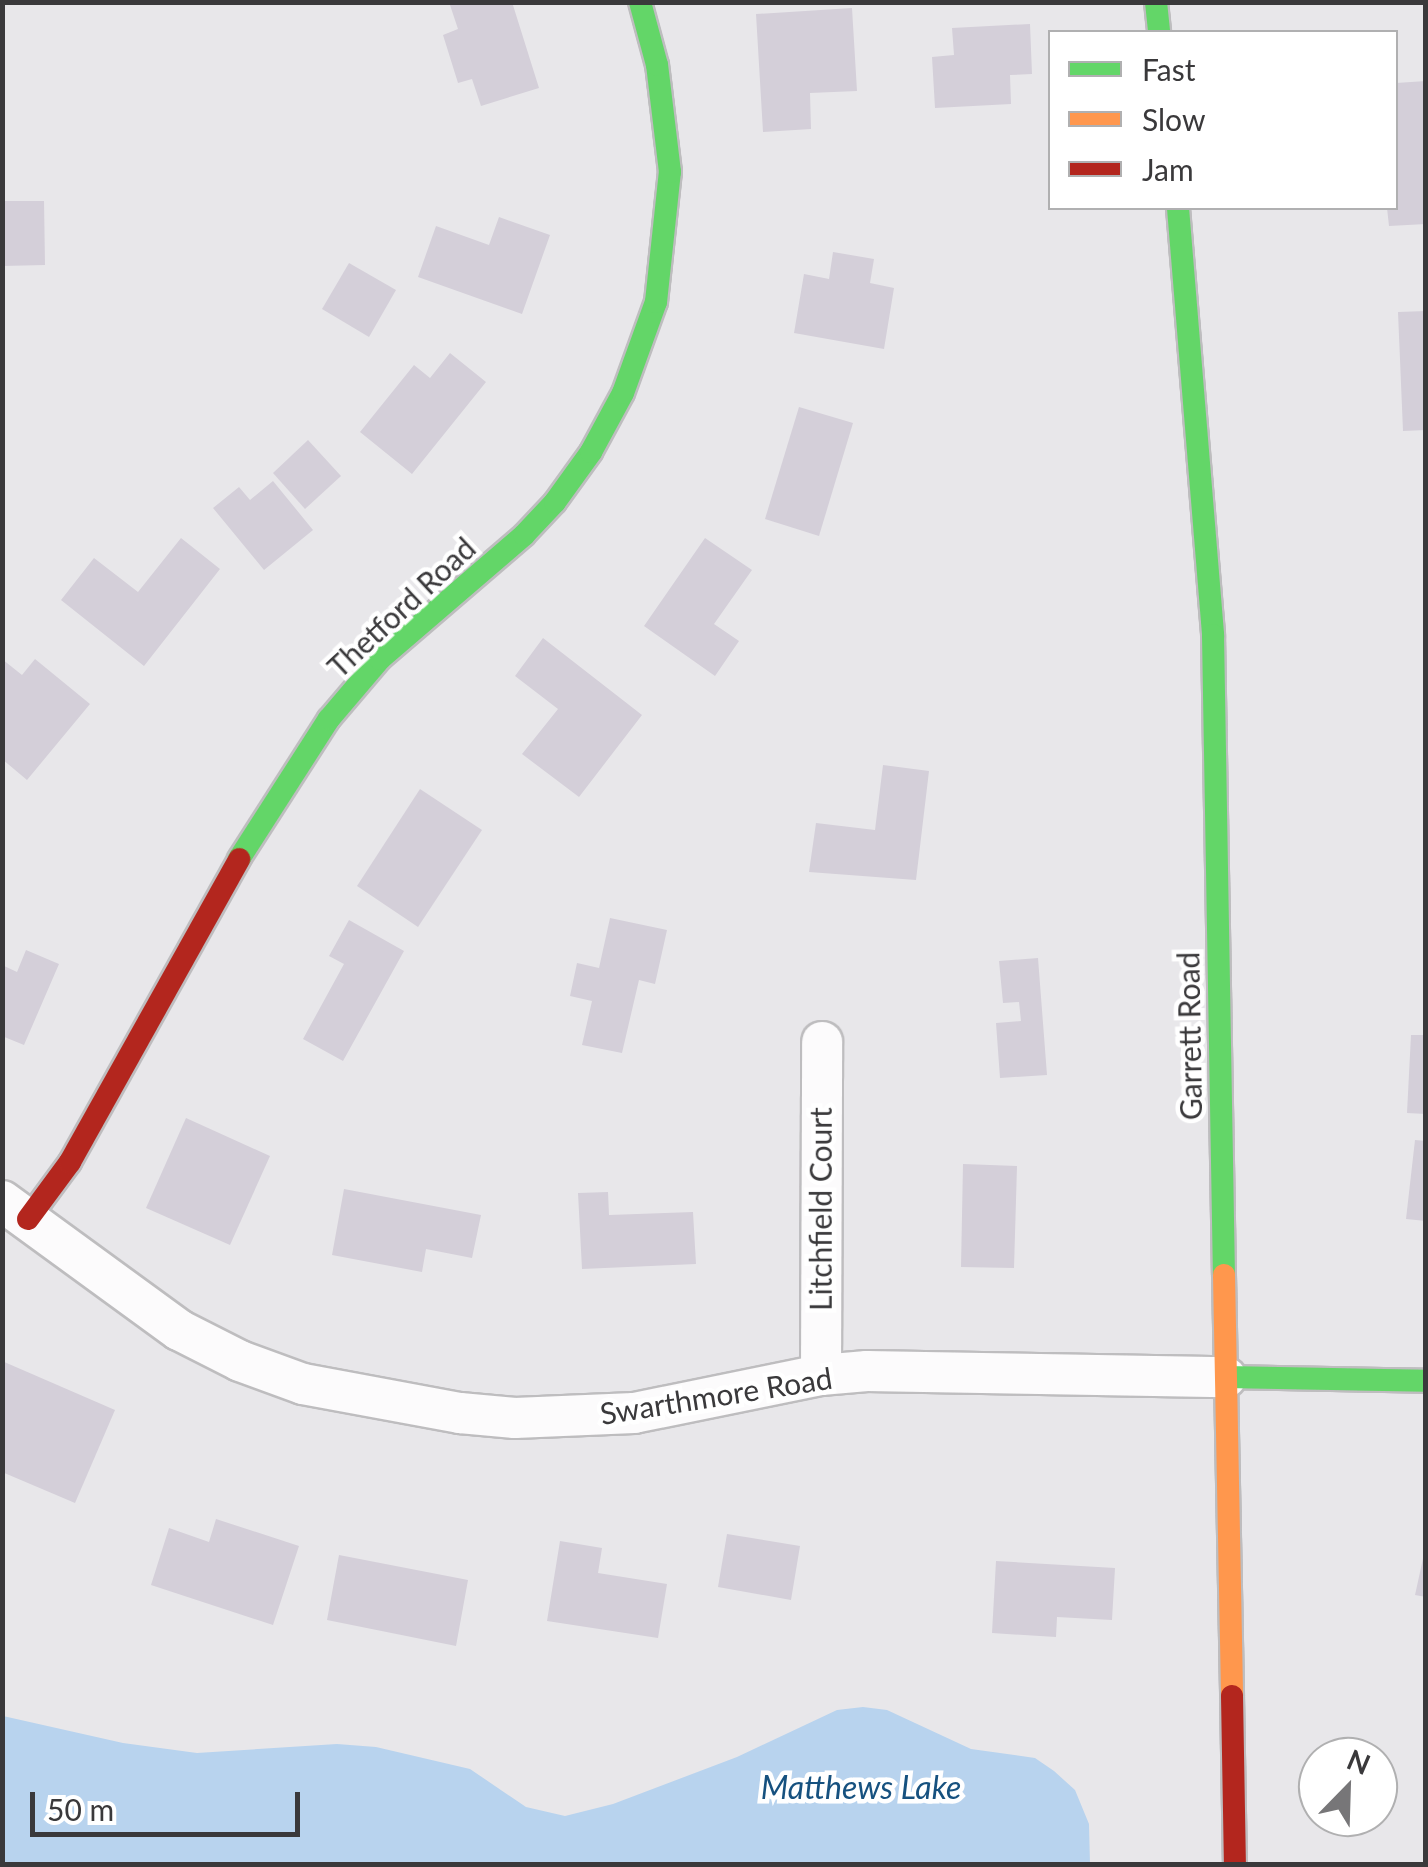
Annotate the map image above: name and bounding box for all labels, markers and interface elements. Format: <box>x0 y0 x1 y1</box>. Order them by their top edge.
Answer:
legend <box>1048 30 1398 210</box>
text: Fast <box>1142 51 1196 87</box>
text: Slow <box>1142 101 1205 137</box>
text: Jam <box>1142 151 1194 187</box>
street label: Thetford Road <box>320 530 482 684</box>
street label: Garrett Road <box>1170 951 1208 1121</box>
street label: Litchfield Court <box>802 1107 838 1311</box>
street label: Swarthmore Road <box>597 1359 835 1431</box>
north arrow <box>1298 1737 1398 1837</box>
text: N <box>1342 1741 1376 1781</box>
water label: Matthews Lake <box>761 1768 961 1806</box>
scale bar <box>35 1772 305 1834</box>
text: 50 m <box>47 1791 114 1827</box>

